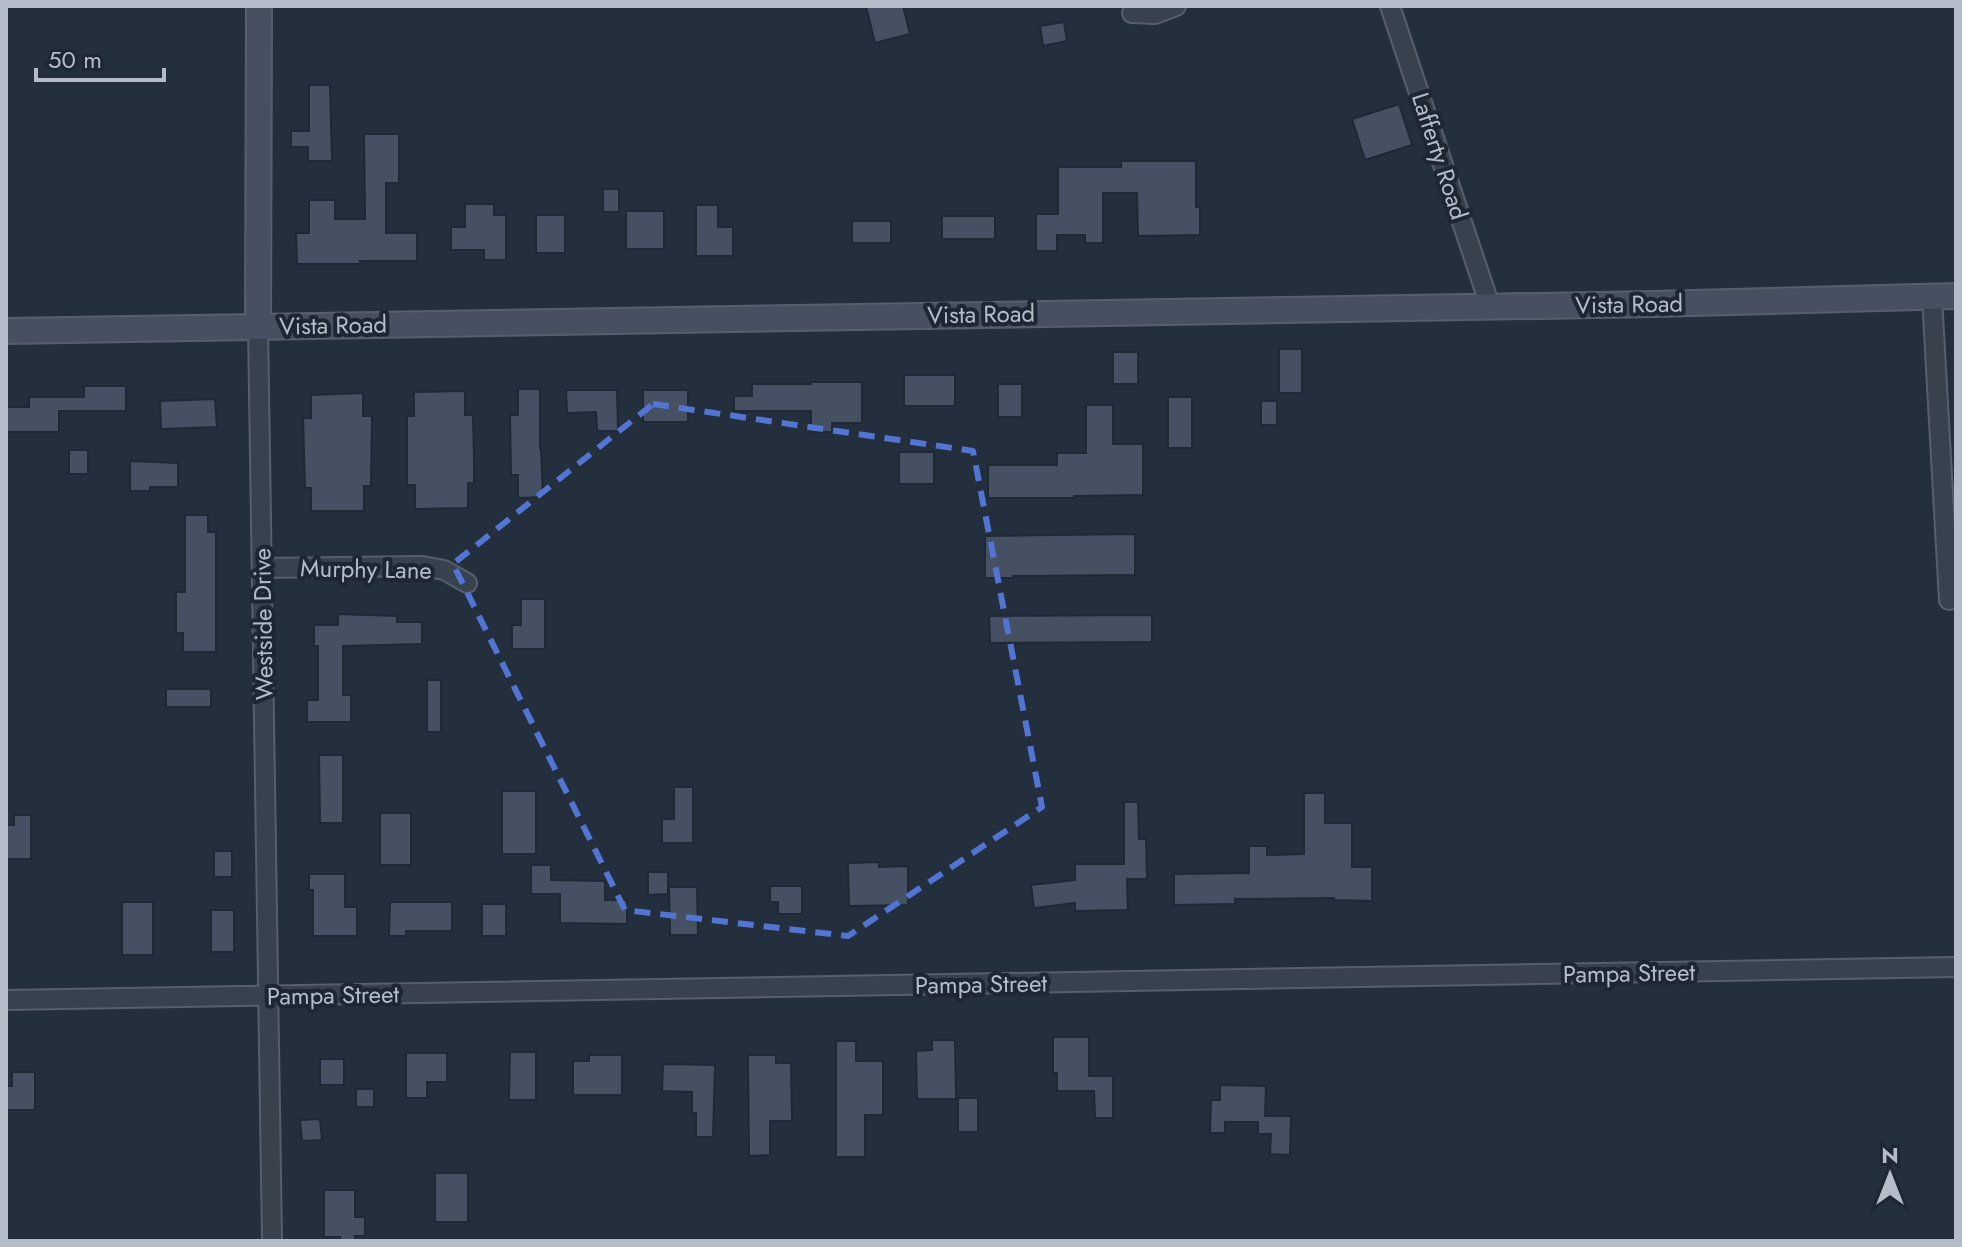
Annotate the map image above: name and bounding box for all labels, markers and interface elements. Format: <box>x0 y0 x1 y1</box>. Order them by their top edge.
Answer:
scale bar <box>36 32 164 82</box>
text: 50 m <box>48 42 102 77</box>
street label: Lafferty Road <box>1403 88 1477 224</box>
street label: Vista Road <box>1575 286 1683 322</box>
street label: Vista Road <box>927 296 1035 332</box>
street label: Vista Road <box>279 307 387 343</box>
street label: Westside Drive <box>244 548 282 700</box>
street label: Murphy Lane <box>300 550 432 588</box>
street label: Pampa Street <box>1563 954 1696 992</box>
street label: Pampa Street <box>915 965 1048 1003</box>
street label: Pampa Street <box>267 976 400 1014</box>
north arrow <box>1850 1135 1930 1215</box>
text: N <box>1881 1139 1899 1171</box>

